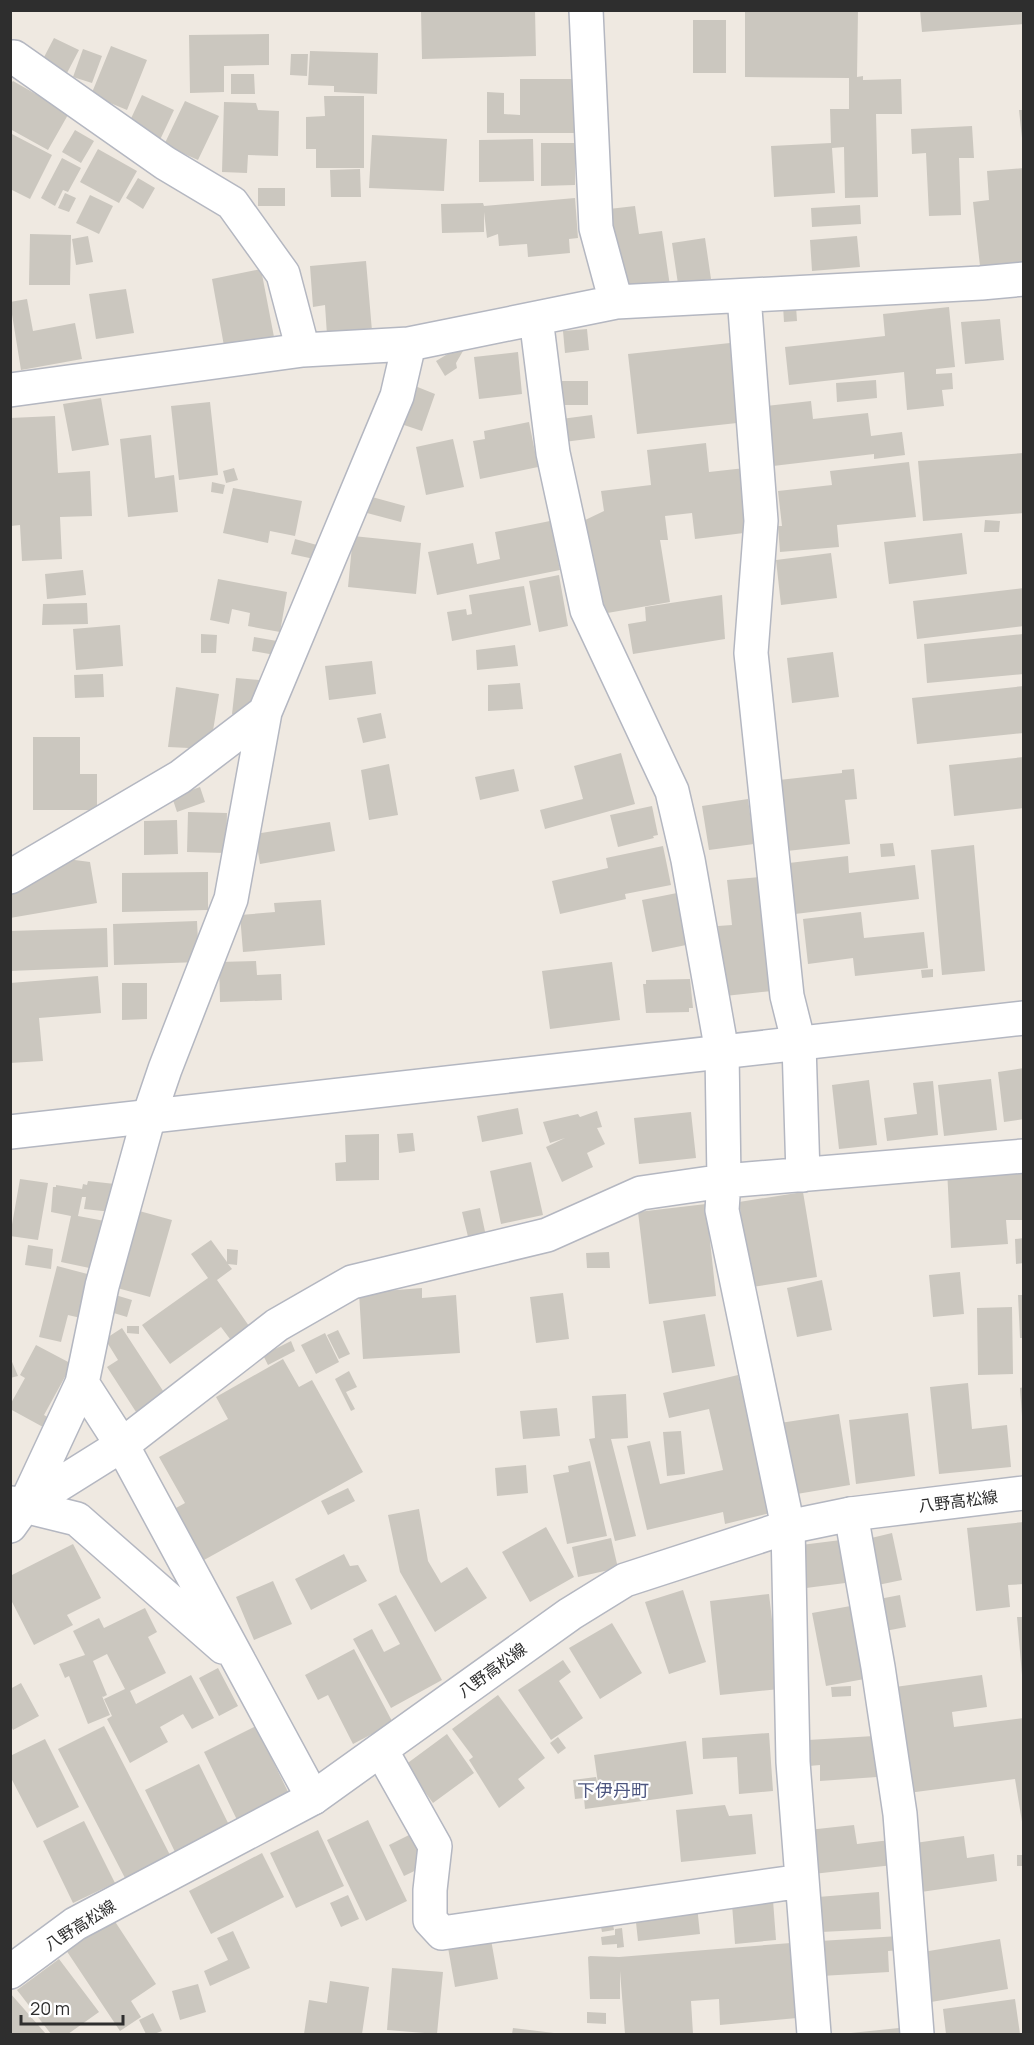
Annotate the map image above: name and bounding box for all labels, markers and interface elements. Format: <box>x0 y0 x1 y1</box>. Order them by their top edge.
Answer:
street label: 八野高松線 <box>917 1485 999 1517</box>
street label: 八野高松線 <box>453 1638 531 1702</box>
district label: 下伊丹町 <box>577 1778 649 1802</box>
street label: 八野高松線 <box>40 1894 120 1956</box>
scale bar <box>21 1988 123 2026</box>
text: 20 m <box>30 1996 70 2020</box>

